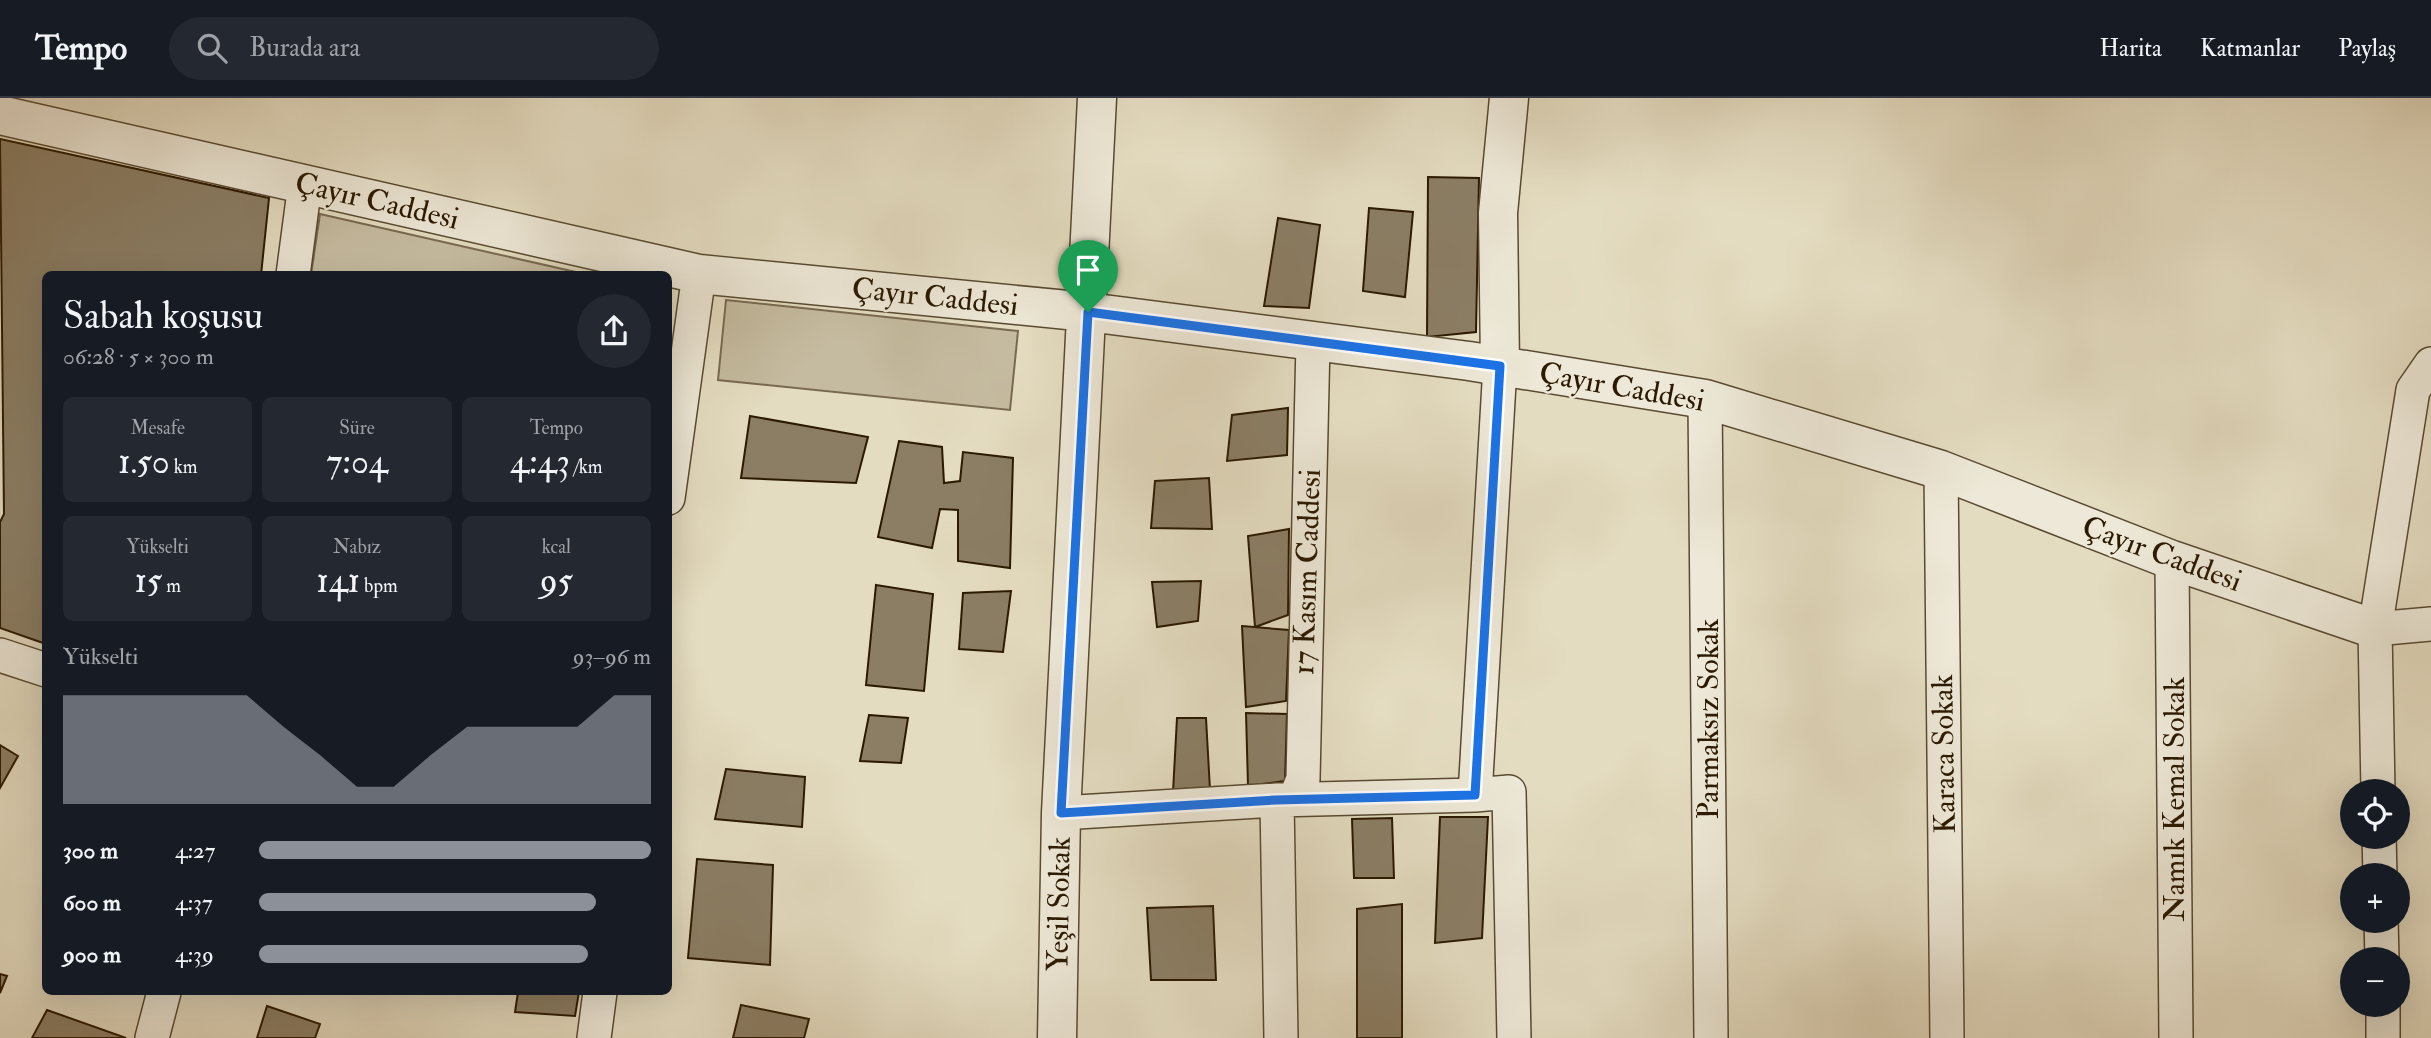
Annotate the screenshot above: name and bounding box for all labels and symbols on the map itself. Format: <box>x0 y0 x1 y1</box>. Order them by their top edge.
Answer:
street label: Çayır Caddesi <box>291 164 463 238</box>
pin <box>1058 240 1118 312</box>
street label: Çayır Caddesi <box>850 270 1020 324</box>
street label: Çayır Caddesi <box>1537 354 1707 420</box>
street label: 17 Kasım Caddesi <box>1285 468 1329 676</box>
street label: Çayır Caddesi <box>2077 508 2247 600</box>
street label: Parmaksız Sokak <box>1690 619 1727 819</box>
street label: Karaca Sokak <box>1924 674 1964 834</box>
street label: Namık Kemal Sokak <box>2156 677 2193 921</box>
street label: Yeşil Sokak <box>1039 836 1079 972</box>

